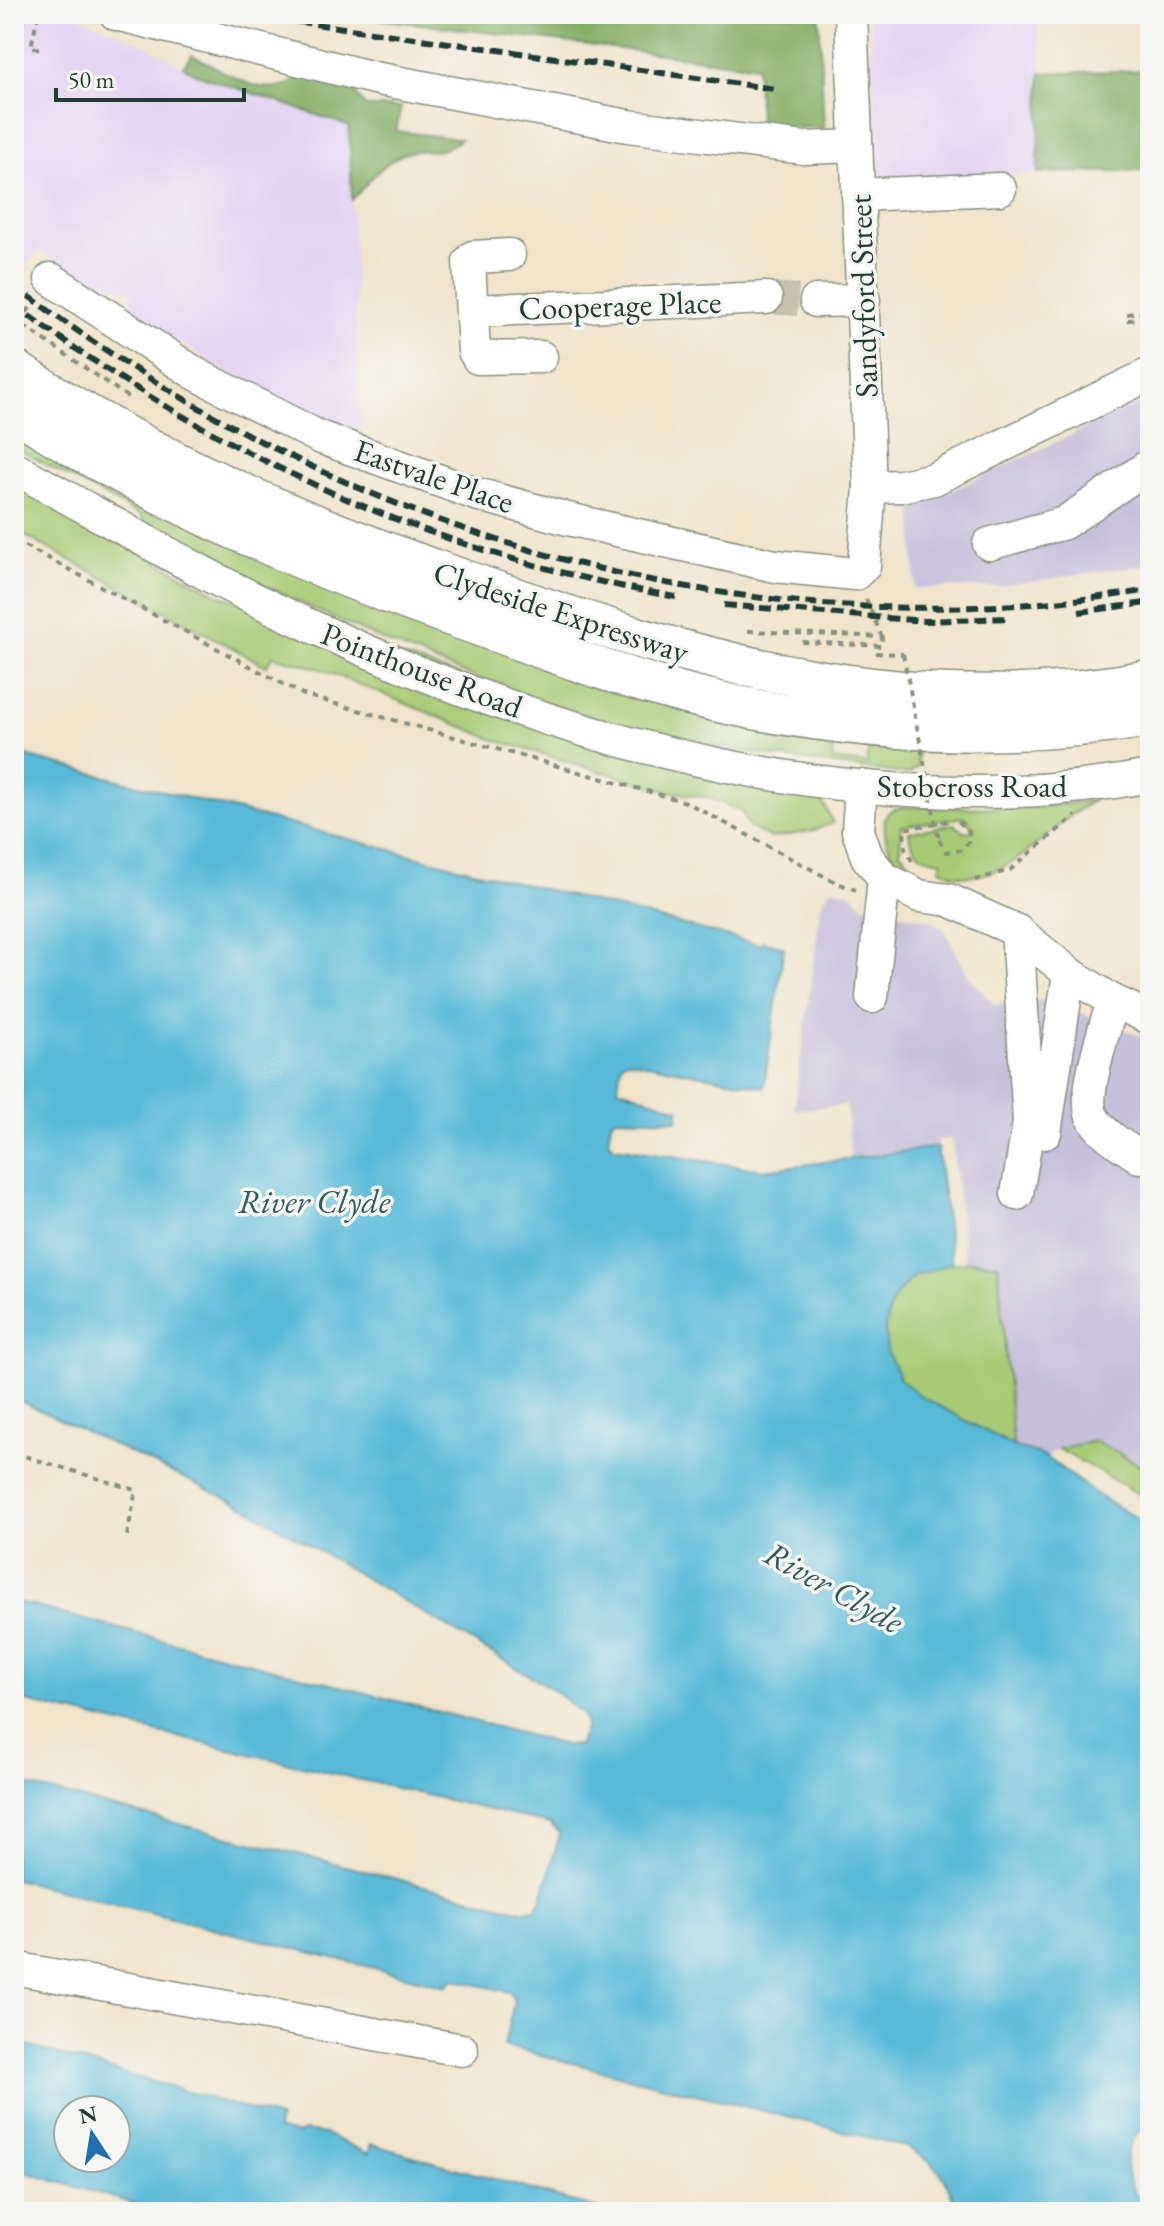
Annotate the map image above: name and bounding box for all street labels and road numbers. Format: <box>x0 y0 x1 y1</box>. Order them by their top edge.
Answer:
street label: Sandyford Street <box>838 194 888 398</box>
street label: Cooperage Place <box>518 280 722 330</box>
street label: Eastvale Place <box>349 429 519 523</box>
street label: Clydeside Expressway <box>428 551 695 673</box>
street label: Pointhouse Road <box>315 612 529 728</box>
street label: Stobcross Road <box>877 765 1068 807</box>

